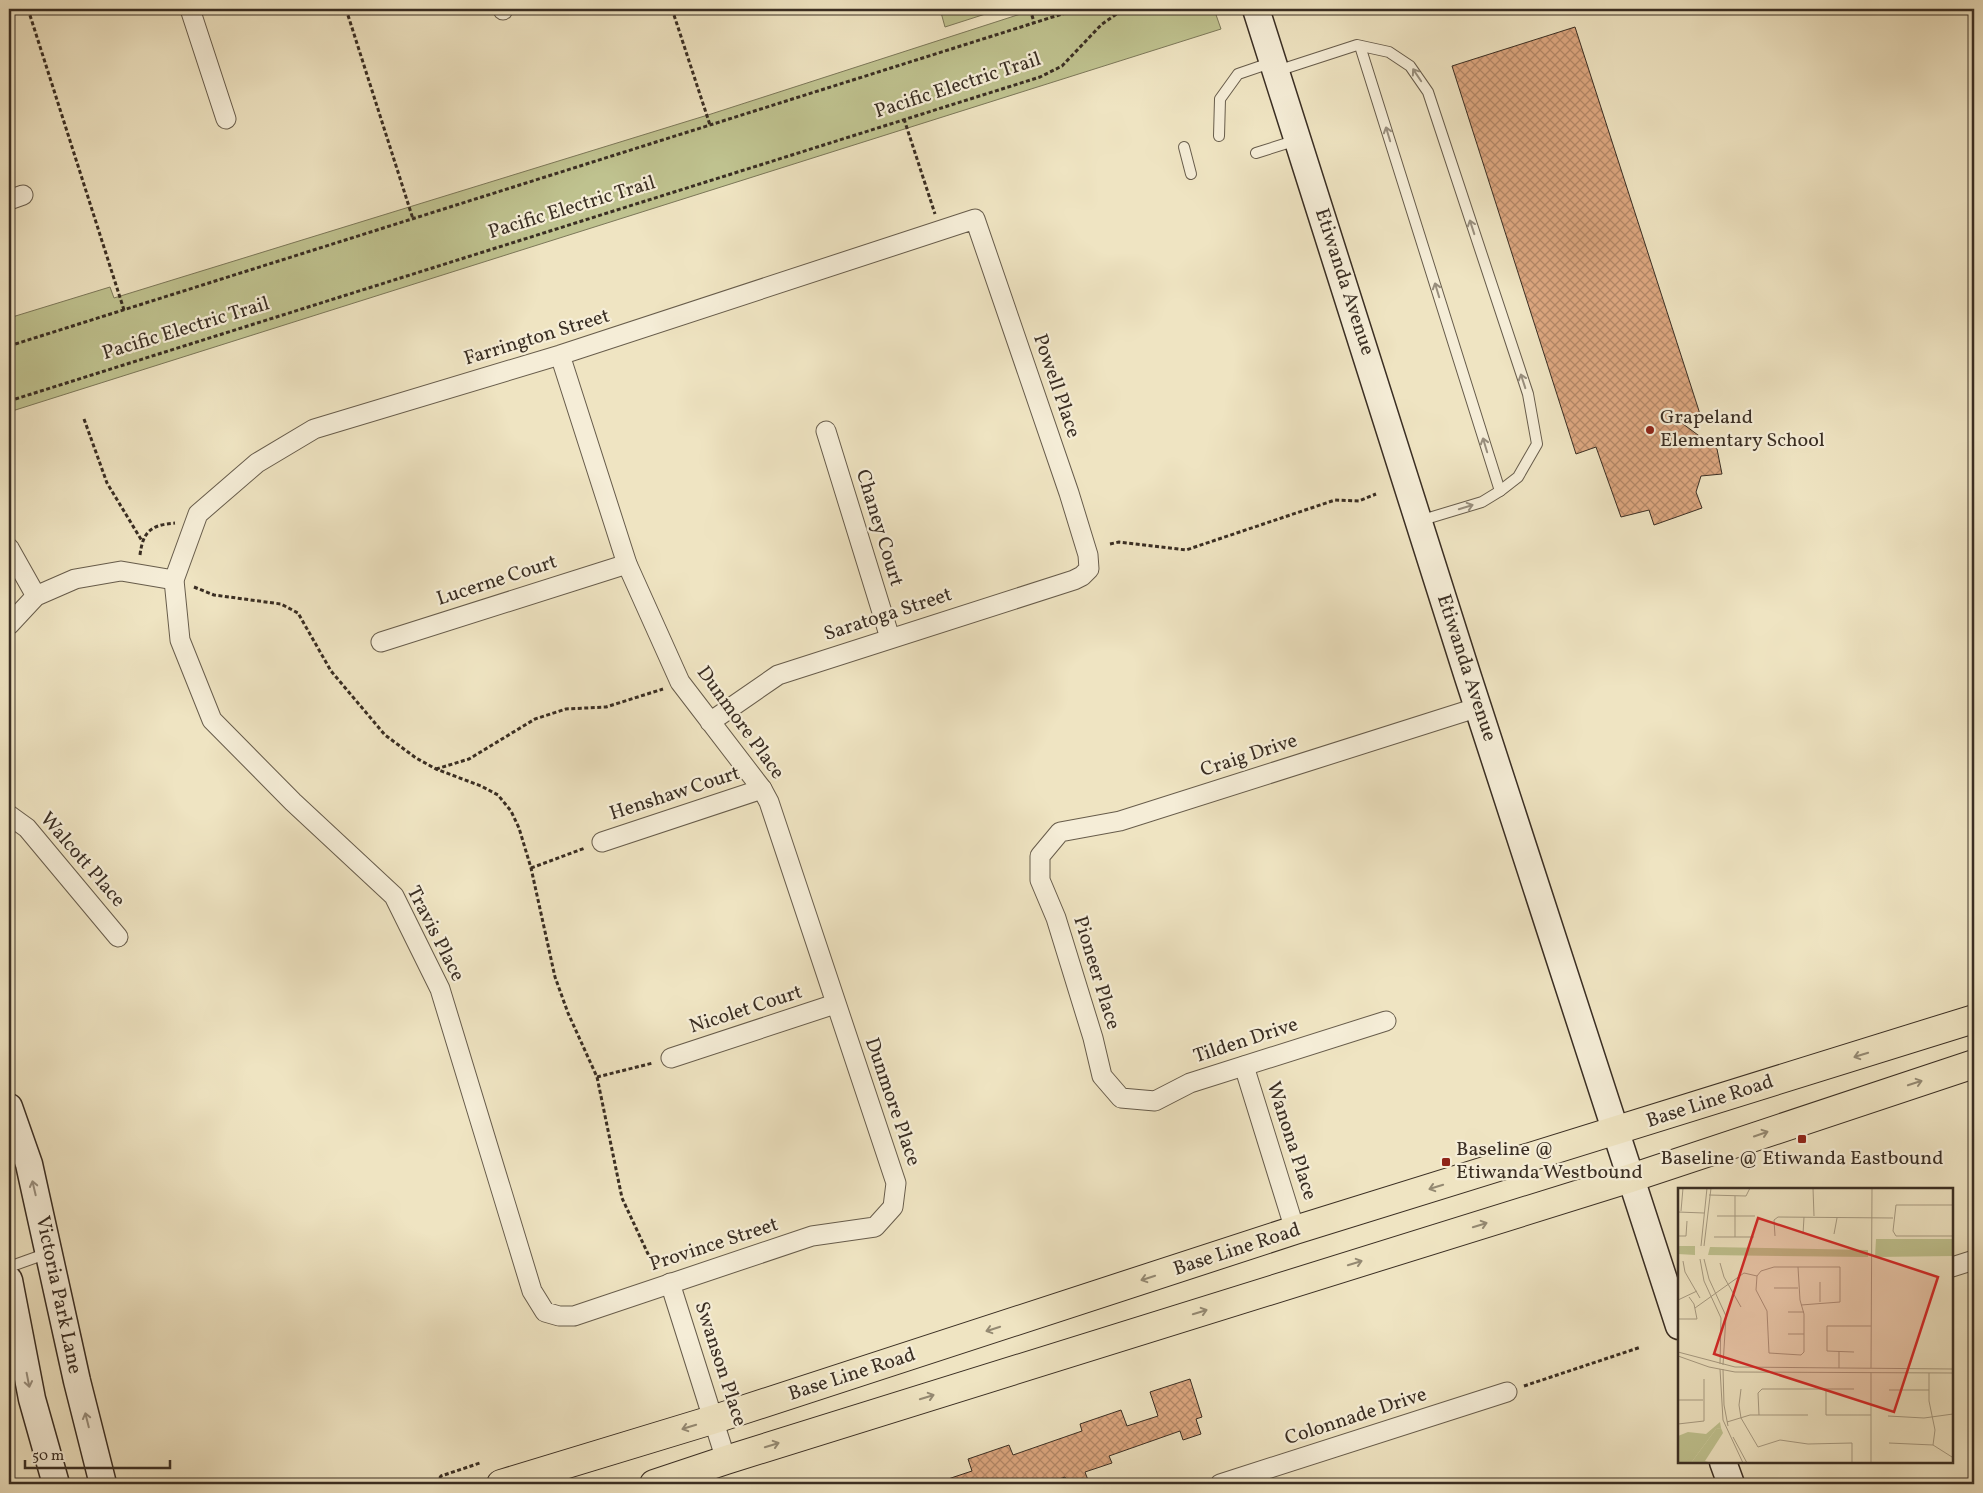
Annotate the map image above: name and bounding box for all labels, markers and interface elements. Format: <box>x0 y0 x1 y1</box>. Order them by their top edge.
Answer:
street label: Pacific Electric Trail <box>871 46 1045 126</box>
one-way arrow <box>1411 69 1421 83</box>
one-way arrow <box>1383 127 1393 143</box>
street label: Pacific Electric Trail <box>485 169 659 247</box>
street label: Etiwanda Avenue <box>1307 205 1381 359</box>
one-way arrow <box>1467 220 1477 236</box>
one-way arrow <box>1431 282 1441 298</box>
street label: Pacific Electric Trail <box>99 290 273 368</box>
street label: Farrington Street <box>461 303 613 373</box>
street label: Powell Place <box>1025 330 1087 442</box>
one-way arrow <box>1518 374 1528 390</box>
place label: Grapeland Elementary School <box>1660 404 1825 455</box>
marker: Grapeland Elementary School <box>1644 424 1656 436</box>
one-way arrow <box>1480 437 1490 453</box>
street label: Chaney Court <box>848 466 910 590</box>
one-way arrow <box>1458 501 1474 511</box>
street label: Lucerne Court <box>433 548 561 614</box>
street label: Saratoga Street <box>820 581 956 649</box>
street label: Etiwanda Avenue <box>1429 591 1503 745</box>
street label: Dunmore Place <box>689 661 791 785</box>
street label: Craig Drive <box>1197 727 1301 785</box>
street label: Henshaw Court <box>606 760 744 828</box>
street label: Walcott Place <box>33 806 131 914</box>
street label: Travis Place <box>399 881 471 987</box>
street label: Pioneer Place <box>1065 913 1127 1033</box>
street label: Nicolet Court <box>686 979 806 1041</box>
street label: Tilden Drive <box>1190 1011 1302 1071</box>
street label: Dunmore Place <box>857 1034 927 1170</box>
one-way arrow <box>1853 1050 1869 1060</box>
street label: Base Line Road <box>1643 1068 1777 1136</box>
street label: Wanona Place <box>1259 1078 1323 1204</box>
one-way arrow <box>1907 1078 1923 1088</box>
one-way arrow <box>1752 1129 1768 1138</box>
marker: Baseline @ Etiwanda Eastbound <box>1796 1133 1808 1145</box>
place label: Baseline @ Etiwanda Westbound <box>1456 1136 1643 1187</box>
place label: Baseline @ Etiwanda Eastbound <box>1660 1145 1944 1173</box>
marker: Baseline @ Etiwanda Westbound <box>1440 1156 1452 1168</box>
one-way arrow <box>29 1181 38 1197</box>
one-way arrow <box>1429 1183 1445 1193</box>
inset map <box>1678 1188 1953 1463</box>
street label: Province Street <box>646 1211 782 1279</box>
street label: Victoria Park Lane <box>28 1213 88 1377</box>
street label: Base Line Road <box>1170 1216 1304 1284</box>
one-way arrow <box>1471 1219 1487 1229</box>
one-way arrow <box>1346 1258 1362 1268</box>
one-way arrow <box>1140 1274 1156 1284</box>
street label: Swanson Place <box>687 1298 753 1430</box>
one-way arrow <box>1191 1306 1207 1316</box>
one-way arrow <box>986 1324 1002 1334</box>
street label: Base Line Road <box>785 1341 919 1409</box>
one-way arrow <box>24 1371 33 1387</box>
street label: Colonnade Drive <box>1282 1381 1430 1453</box>
one-way arrow <box>919 1391 935 1401</box>
one-way arrow <box>82 1413 91 1429</box>
one-way arrow <box>681 1423 697 1433</box>
scale bar <box>25 1438 170 1470</box>
one-way arrow <box>764 1440 780 1450</box>
text: 50 m <box>32 1446 64 1467</box>

